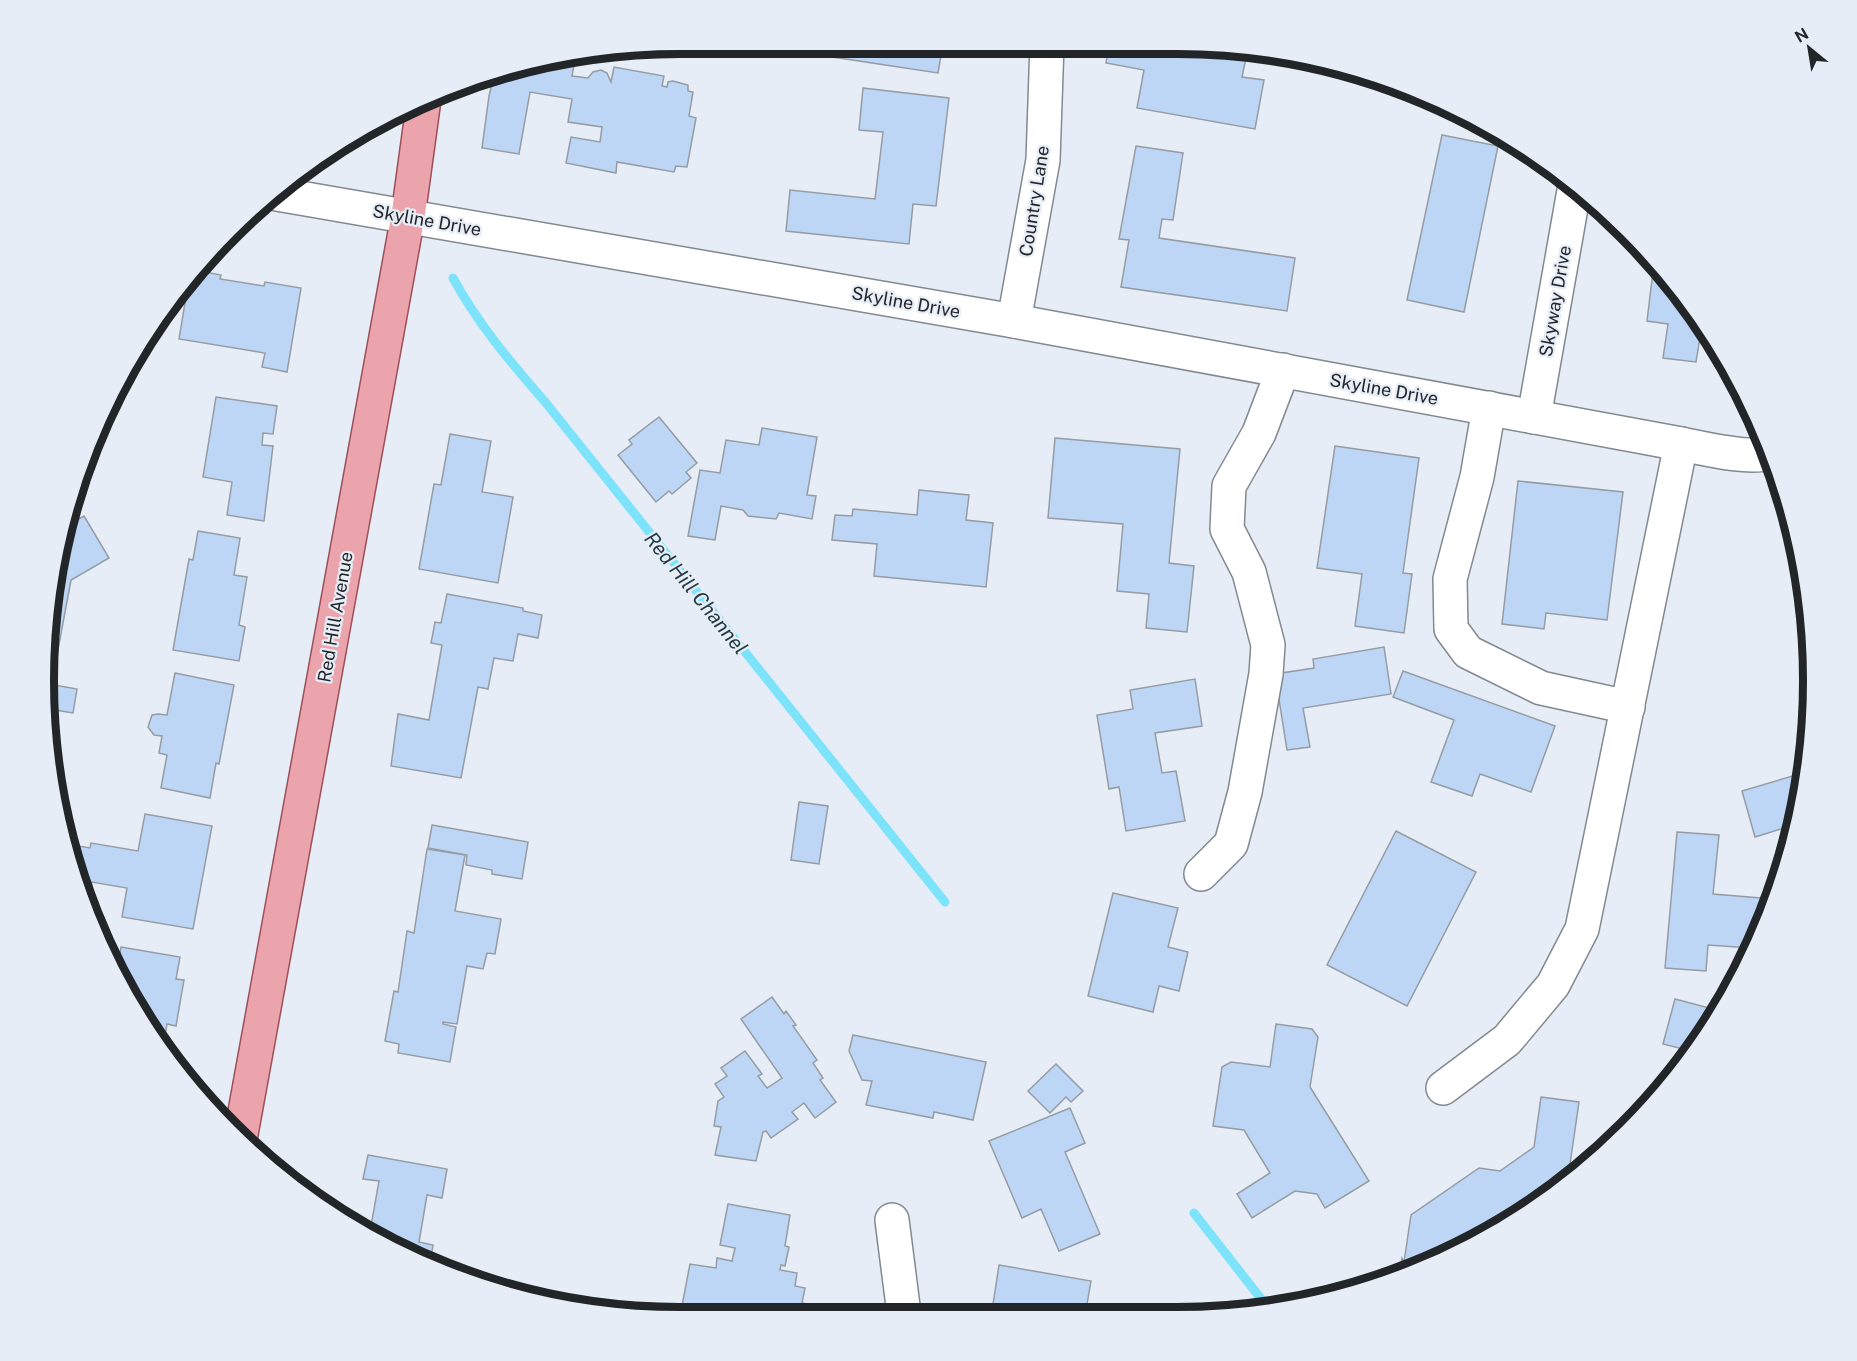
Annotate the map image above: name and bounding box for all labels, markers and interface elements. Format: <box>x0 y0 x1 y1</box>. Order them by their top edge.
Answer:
north arrow <box>1779 18 1839 78</box>
text: N <box>1792 24 1812 47</box>
street label: Country Lane <box>1015 144 1053 258</box>
street label: Skyline Drive <box>371 200 483 240</box>
street label: Skyway Drive <box>1535 244 1575 358</box>
street label: Skyline Drive <box>850 282 962 322</box>
street label: Skyline Drive <box>1328 369 1440 409</box>
water label: Red Hill Channel <box>639 527 753 659</box>
street label: Red Hill Avenue <box>313 550 357 684</box>

